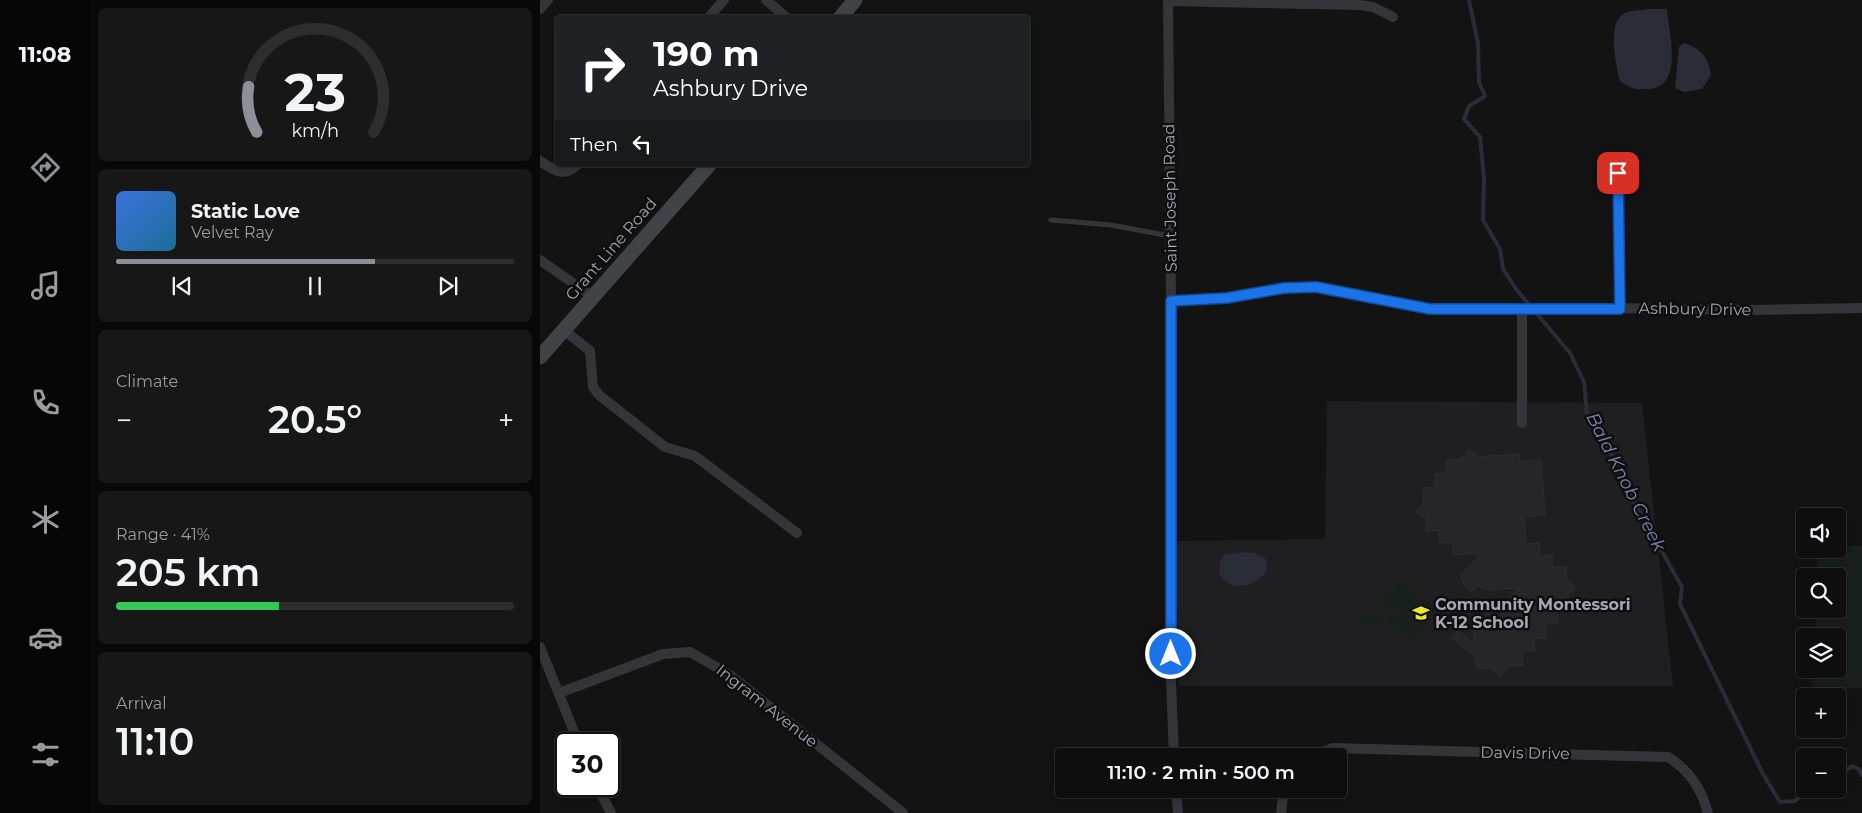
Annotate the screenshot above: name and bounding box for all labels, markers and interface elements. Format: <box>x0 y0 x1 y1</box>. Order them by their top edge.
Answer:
text: 190 m <box>653 32 759 75</box>
icon: right <box>570 35 635 100</box>
text: 11:08 <box>19 41 71 68</box>
text: 23 <box>284 61 346 124</box>
text: Ashbury Drive <box>653 75 808 102</box>
text: km/h <box>291 120 339 141</box>
street label: Saint Joseph Road <box>1159 124 1181 272</box>
icon: left <box>628 130 656 158</box>
text: Then <box>570 133 618 156</box>
icon: directions <box>28 150 63 185</box>
pin <box>1597 152 1639 194</box>
icon: arrive <box>1604 159 1632 187</box>
street label: Grant Line Road <box>561 194 661 304</box>
text: Static Love <box>191 200 300 223</box>
text: Velvet Ray <box>191 223 273 242</box>
icon: music <box>28 268 63 303</box>
icon: previous <box>168 272 196 300</box>
icon: pause <box>301 272 329 300</box>
icon: next <box>434 272 462 300</box>
street label: Ashbury Drive <box>1638 299 1752 319</box>
text: Climate <box>116 372 178 391</box>
icon: phone <box>28 385 63 420</box>
text: 20.5° <box>268 396 362 443</box>
text: − <box>116 403 132 437</box>
text: + <box>498 403 514 437</box>
water label: Bald Knob Creek <box>1581 409 1671 556</box>
icon: climate <box>28 502 63 537</box>
map controls <box>1796 508 1846 798</box>
button: sound <box>1796 508 1846 558</box>
text: Range · 41% <box>116 525 210 544</box>
text: 205 km <box>116 549 260 596</box>
button: search <box>1796 568 1846 618</box>
place label: Community Montessori K-12 School <box>1435 595 1631 632</box>
school or university icon: Community Montessori K-12 School <box>1411 603 1431 623</box>
icon: car <box>28 620 63 655</box>
position arrow <box>1144 627 1196 679</box>
button: layers <box>1796 628 1846 678</box>
street label: Ingram Avenue <box>713 661 821 751</box>
button: + <box>1796 688 1846 738</box>
text: Arrival <box>116 694 166 713</box>
text: 11:10 <box>116 718 194 765</box>
speed limit sign: 30 <box>555 732 620 797</box>
icon: filters <box>28 737 63 772</box>
street label: Davis Drive <box>1480 743 1570 763</box>
button: − <box>1796 748 1846 798</box>
text: 11:10 · 2 min · 500 m <box>1107 761 1295 784</box>

